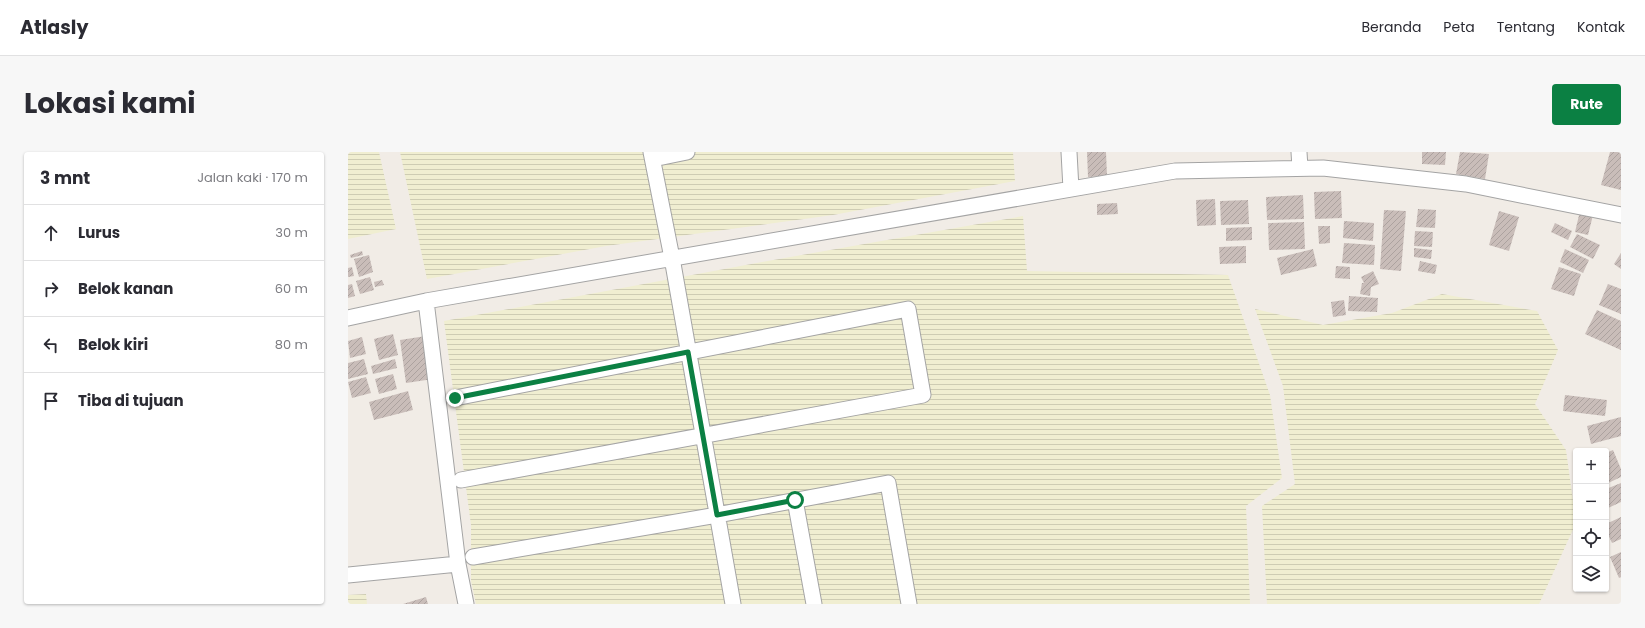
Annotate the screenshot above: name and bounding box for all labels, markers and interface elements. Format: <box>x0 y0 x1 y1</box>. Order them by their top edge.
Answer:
text: Atlasly <box>20 14 88 41</box>
text: Beranda <box>1362 17 1421 37</box>
text: Peta <box>1443 17 1475 37</box>
text: Tentang <box>1497 17 1555 37</box>
text: Kontak <box>1577 17 1625 37</box>
text: Lokasi kami <box>24 84 196 123</box>
button: Rute <box>1552 84 1621 125</box>
text: 3 mnt <box>40 166 90 190</box>
text: Jalan kaki · 170 m <box>197 168 308 187</box>
icon: ahead <box>40 222 62 244</box>
text: Lurus <box>78 222 120 243</box>
text: 30 m <box>275 223 308 242</box>
icon: right <box>40 278 62 300</box>
text: Belok kanan <box>78 278 173 299</box>
text: 60 m <box>275 279 308 298</box>
icon: left <box>40 334 62 356</box>
text: Belok kiri <box>78 334 148 355</box>
text: 80 m <box>275 335 308 354</box>
route end <box>446 389 464 407</box>
icon: arrive <box>40 390 62 412</box>
text: Tiba di tujuan <box>78 390 184 411</box>
map controls <box>1573 448 1609 592</box>
button: + <box>1573 448 1609 484</box>
button: − <box>1573 484 1609 520</box>
route start <box>786 491 804 509</box>
button: locate <box>1573 520 1609 556</box>
button: layers <box>1573 556 1609 592</box>

